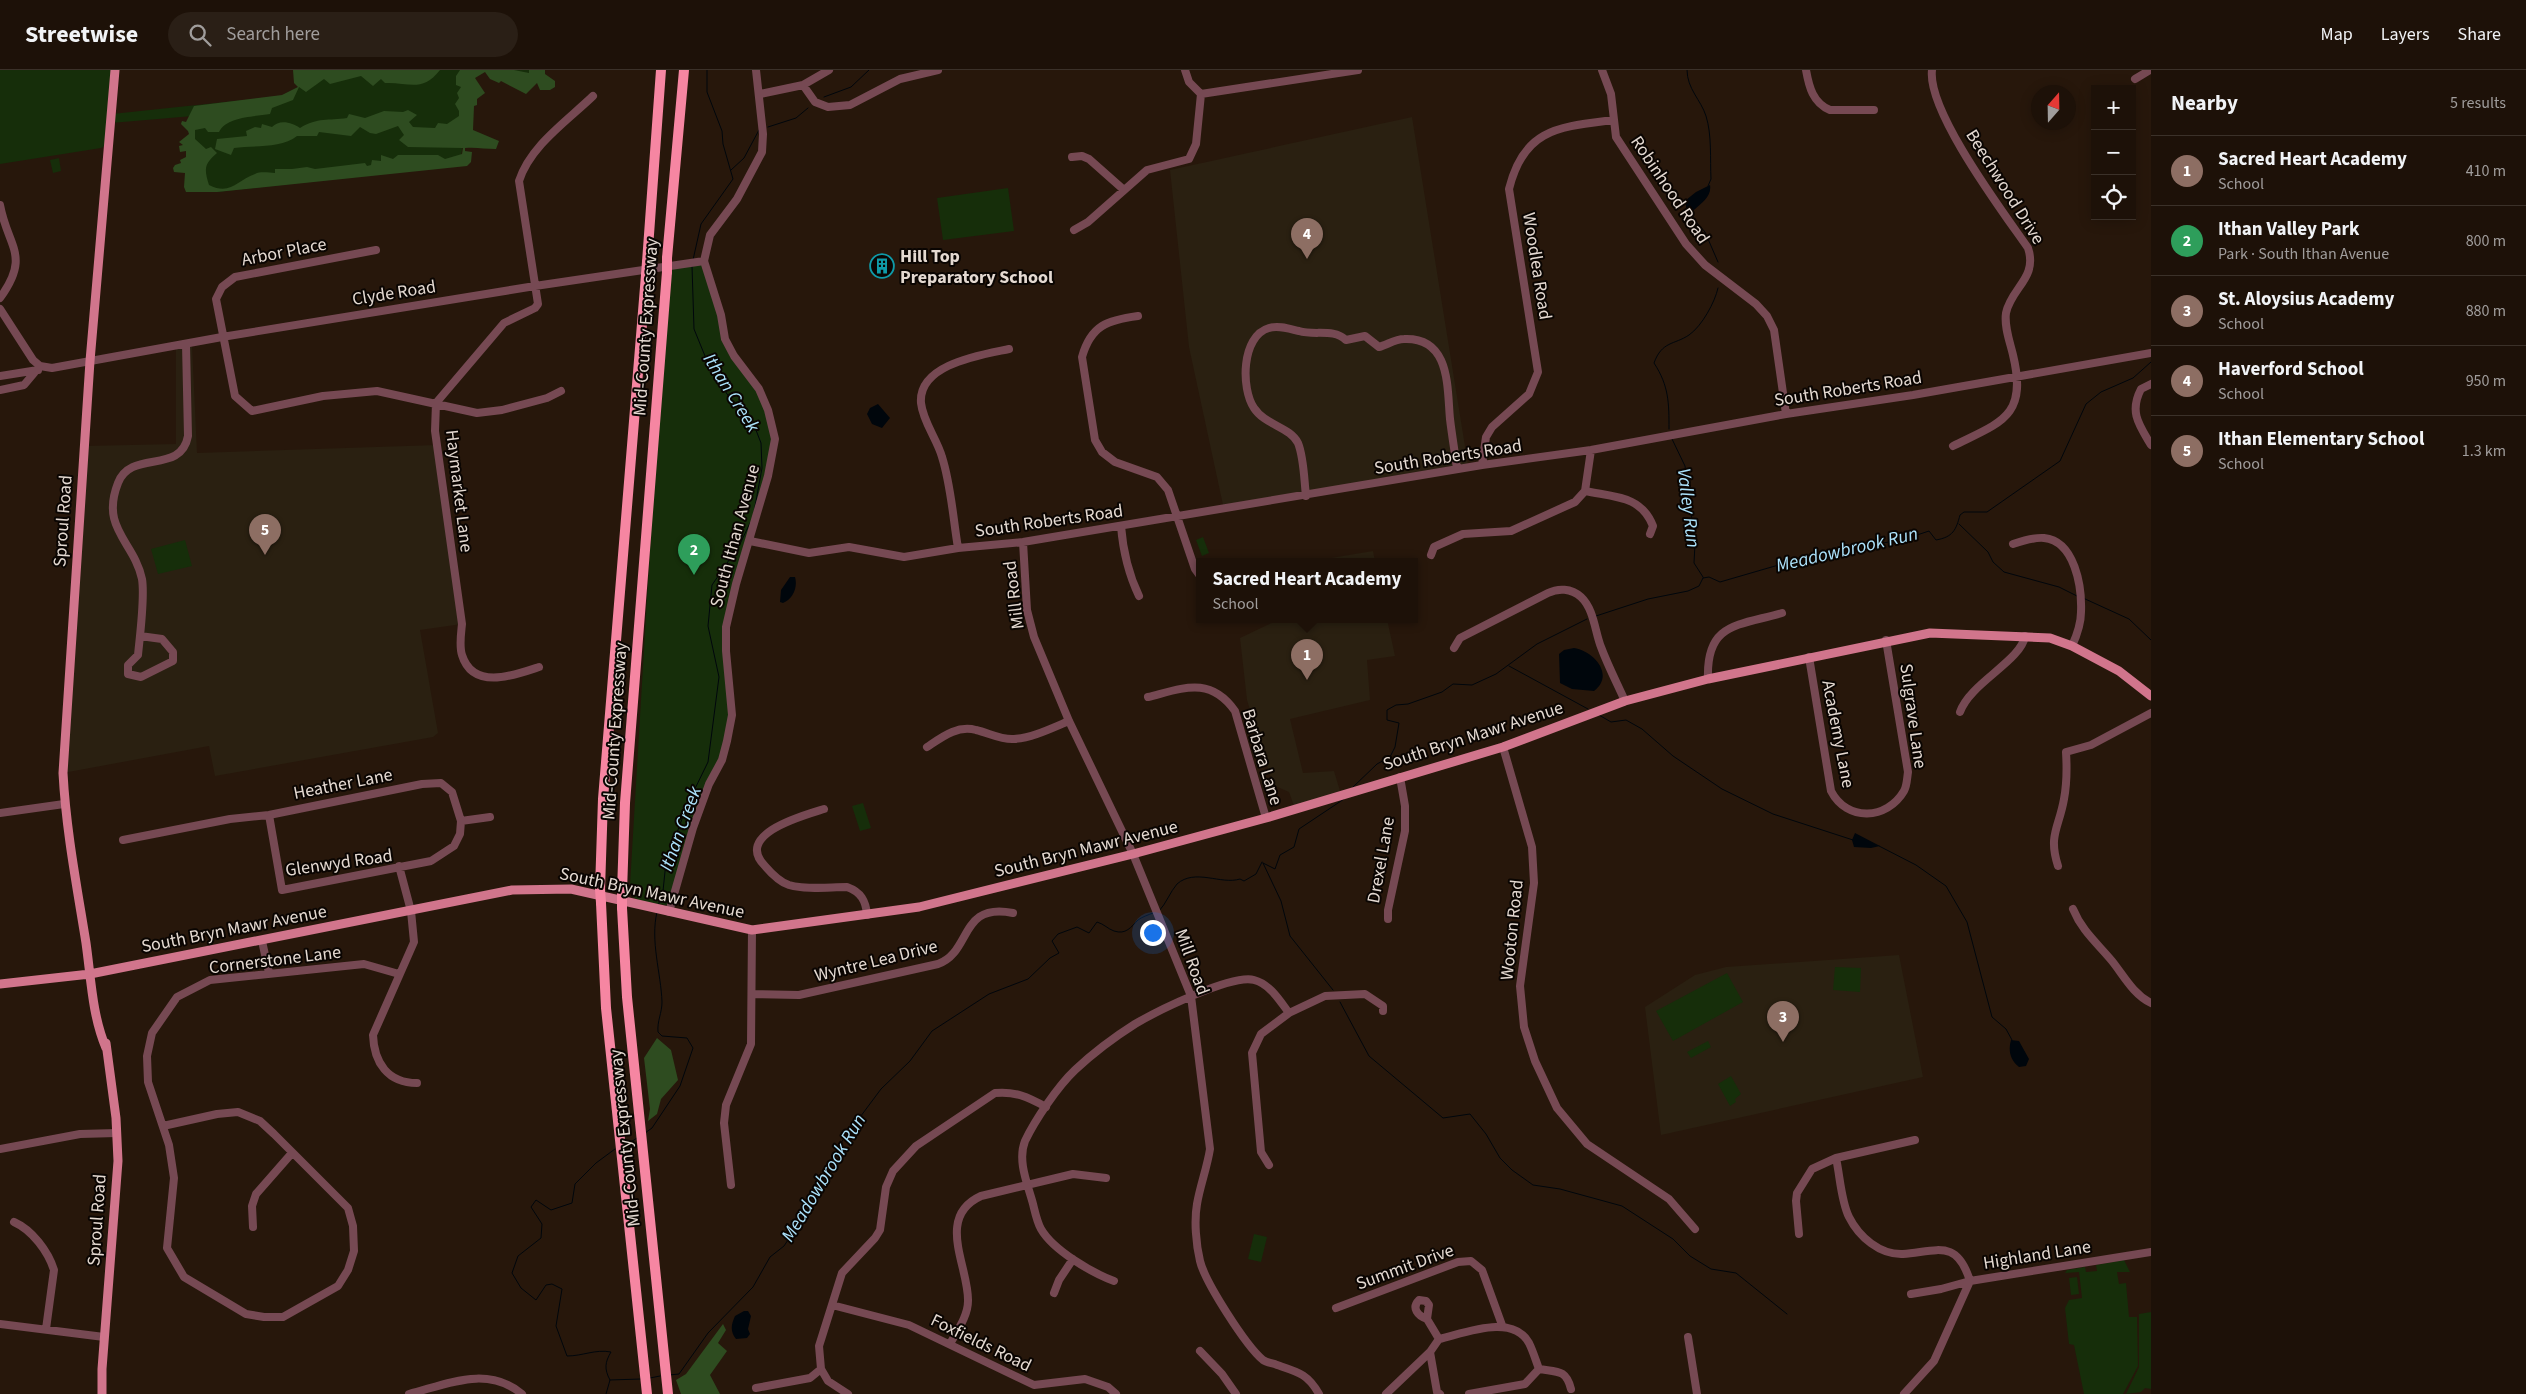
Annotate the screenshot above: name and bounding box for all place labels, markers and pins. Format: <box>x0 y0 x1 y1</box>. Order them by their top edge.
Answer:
pin: 4 <box>1291 218 1323 259</box>
place label: Hill Top Preparatory School <box>900 244 1053 290</box>
building icon: Hill Top Preparatory School <box>869 253 895 279</box>
pin: 5 <box>249 514 281 555</box>
pin: 2 <box>678 534 710 575</box>
pin: 1 <box>1291 639 1323 680</box>
pin: 3 <box>1767 1001 1799 1042</box>

